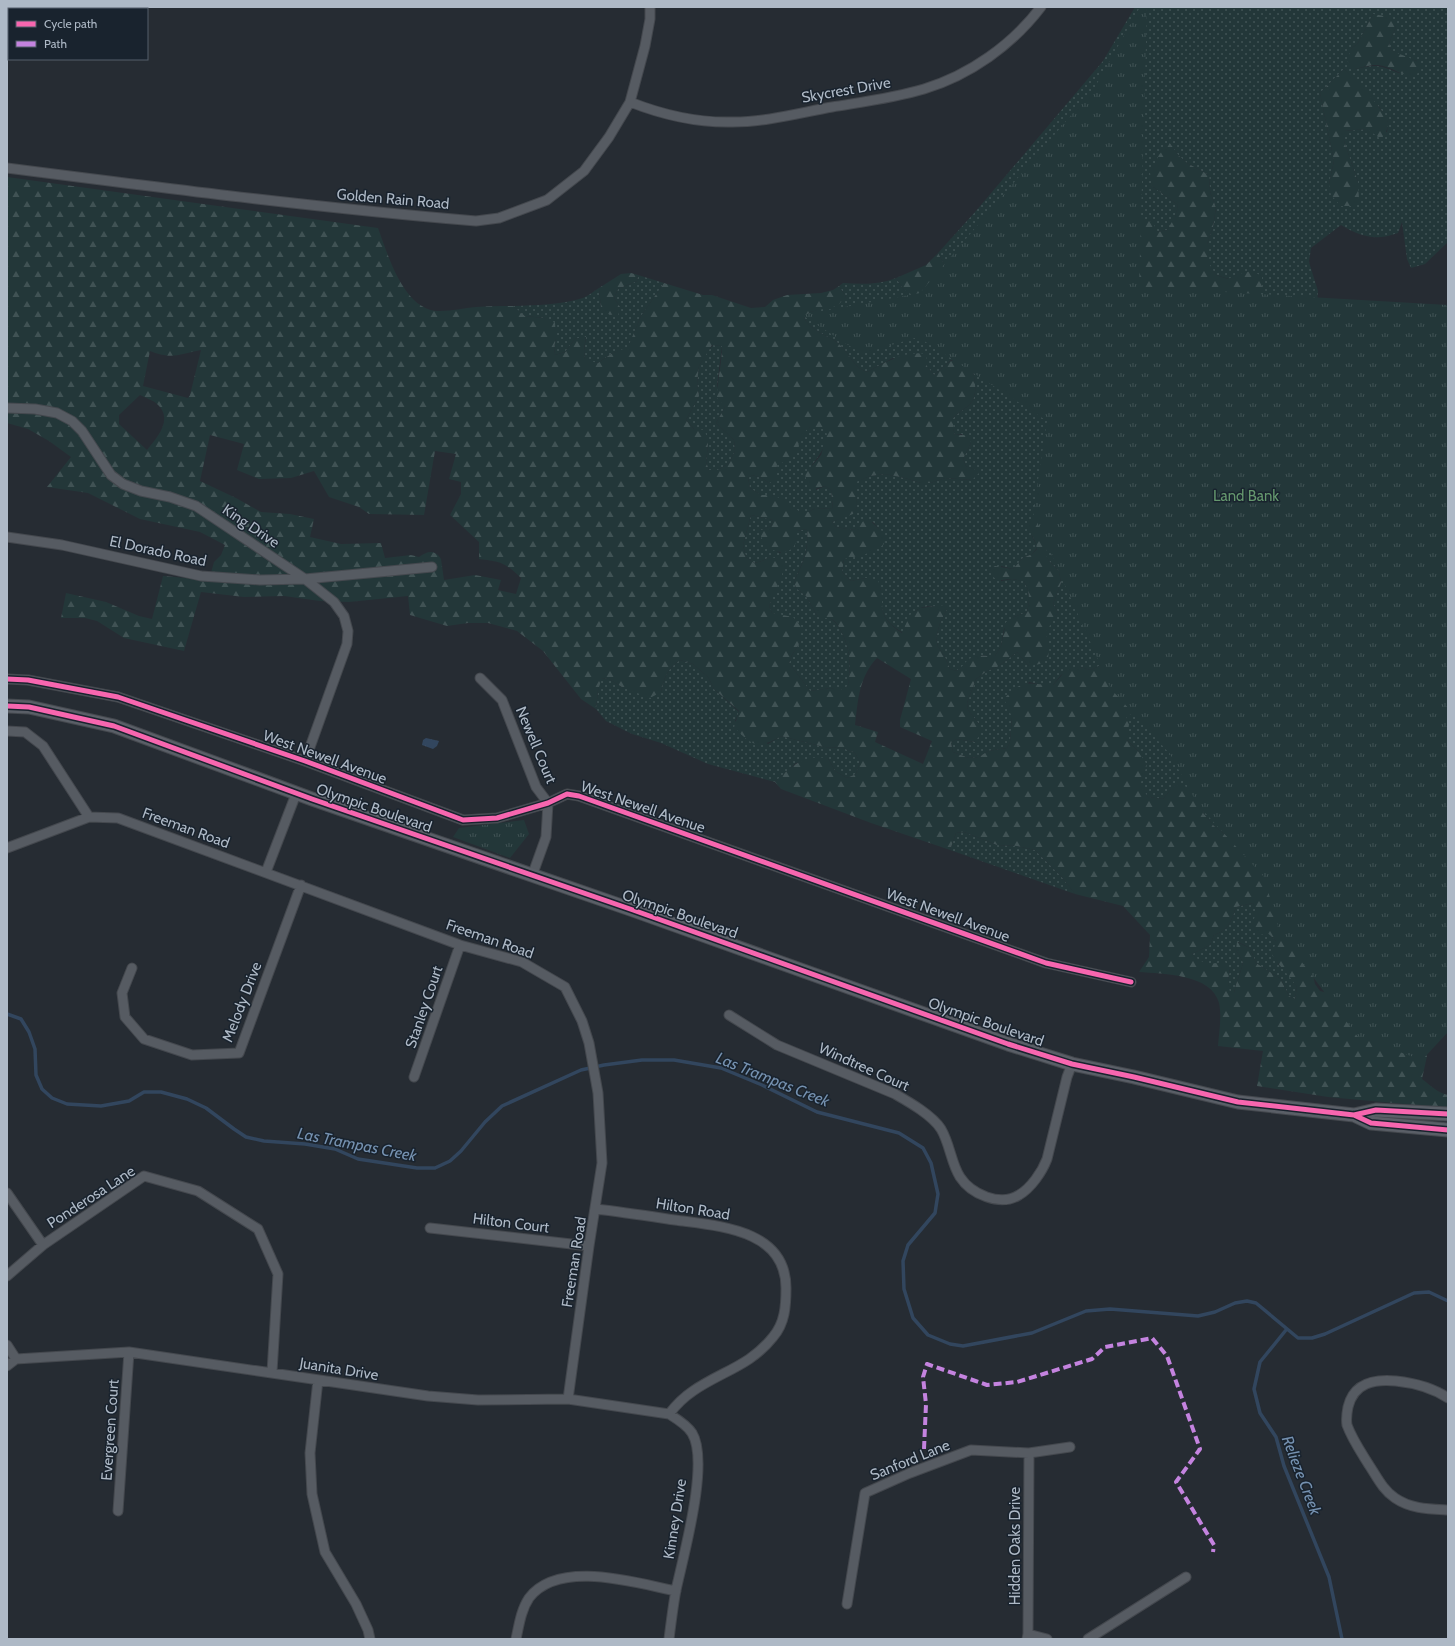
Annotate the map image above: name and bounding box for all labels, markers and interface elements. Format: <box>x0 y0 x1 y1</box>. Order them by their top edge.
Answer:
legend <box>8 8 148 60</box>
text: Cycle path <box>44 16 97 31</box>
text: Path <box>44 36 67 51</box>
street label: Skycrest Drive <box>800 73 892 107</box>
street label: Golden Rain Road <box>336 185 450 213</box>
park label: Land Bank <box>1213 487 1279 505</box>
street label: King Drive <box>219 500 283 552</box>
street label: El Dorado Road <box>108 532 208 570</box>
street label: Newell Court <box>512 704 560 786</box>
street label: West Newell Avenue <box>261 726 390 788</box>
street label: West Newell Avenue <box>578 777 708 837</box>
street label: Olympic Boulevard <box>314 780 434 836</box>
street label: Freeman Road <box>140 804 232 852</box>
street label: West Newell Avenue <box>884 884 1013 946</box>
street label: Olympic Boulevard <box>620 886 740 942</box>
street label: Freeman Road <box>444 916 536 962</box>
street label: Melody Drive <box>218 959 266 1045</box>
street label: Stanley Court <box>401 963 447 1051</box>
street label: Olympic Boulevard <box>926 994 1046 1050</box>
street label: Windtree Court <box>816 1039 912 1095</box>
water label: Las Trampas Creek <box>713 1048 833 1111</box>
water label: Las Trampas Creek <box>296 1124 419 1166</box>
street label: Ponderosa Lane <box>44 1162 139 1232</box>
street label: Hilton Road <box>655 1194 731 1224</box>
street label: Hilton Court <box>472 1209 550 1237</box>
street label: Freeman Road <box>558 1215 590 1309</box>
street label: Juanita Drive <box>297 1354 380 1384</box>
street label: Evergreen Court <box>97 1379 123 1481</box>
water label: Relieze Creek <box>1278 1433 1326 1519</box>
street label: Sanford Lane <box>868 1436 953 1484</box>
street label: Kinney Drive <box>660 1477 690 1560</box>
street label: Hidden Oaks Drive <box>1006 1487 1024 1605</box>

